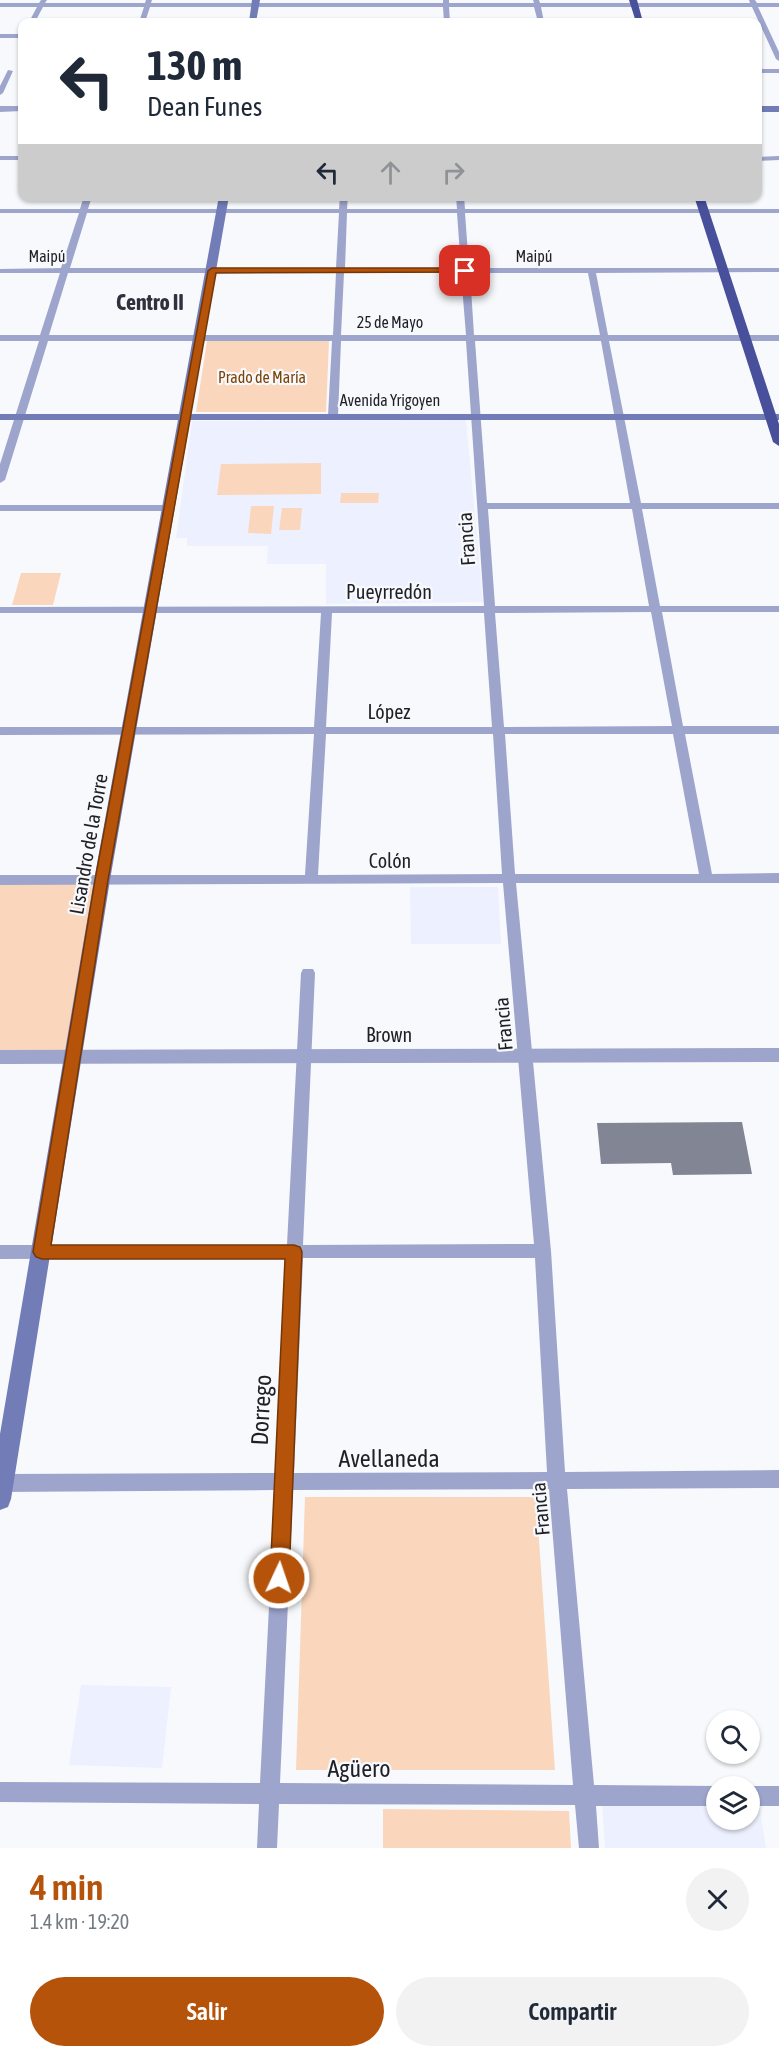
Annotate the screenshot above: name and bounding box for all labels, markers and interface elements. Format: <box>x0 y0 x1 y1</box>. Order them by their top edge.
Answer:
text: 130 m <box>147 41 242 89</box>
icon: left <box>48 42 126 120</box>
text: Dean Funes <box>147 91 262 122</box>
icon: left <box>311 156 344 189</box>
icon: ahead <box>374 156 407 189</box>
icon: right <box>437 156 470 189</box>
pin <box>439 245 490 296</box>
street label: Maipú <box>28 247 66 266</box>
street label: Maipú <box>515 247 553 266</box>
icon: arrive <box>448 254 481 287</box>
district label: Centro II <box>116 289 184 315</box>
street label: 25 de Mayo <box>357 313 423 332</box>
park label: Prado de María <box>218 368 306 386</box>
street label: Avenida Yrigoyen <box>340 391 440 410</box>
street label: Francia <box>453 512 479 566</box>
street label: Pueyrredón <box>346 580 432 603</box>
street label: López <box>368 700 410 723</box>
street label: Lisandro de la Torre <box>64 772 112 916</box>
street label: Colón <box>369 849 411 872</box>
street label: Francia <box>489 996 517 1052</box>
street label: Brown <box>366 1023 412 1046</box>
street label: Dorrego <box>246 1374 276 1446</box>
street label: Avellaneda <box>338 1445 440 1472</box>
street label: Francia <box>526 1481 554 1537</box>
position arrow <box>247 1546 311 1610</box>
map controls <box>706 1710 760 1830</box>
button: search <box>706 1710 760 1764</box>
street label: Agüero <box>328 1755 390 1782</box>
button: layers <box>706 1776 760 1830</box>
text: 4 min <box>30 1866 104 1908</box>
button: close <box>686 1868 749 1931</box>
text: 1.4 km · 19:20 <box>30 1910 129 1933</box>
button: Salir <box>30 1977 384 2046</box>
button: Compartir <box>396 1977 749 2046</box>

